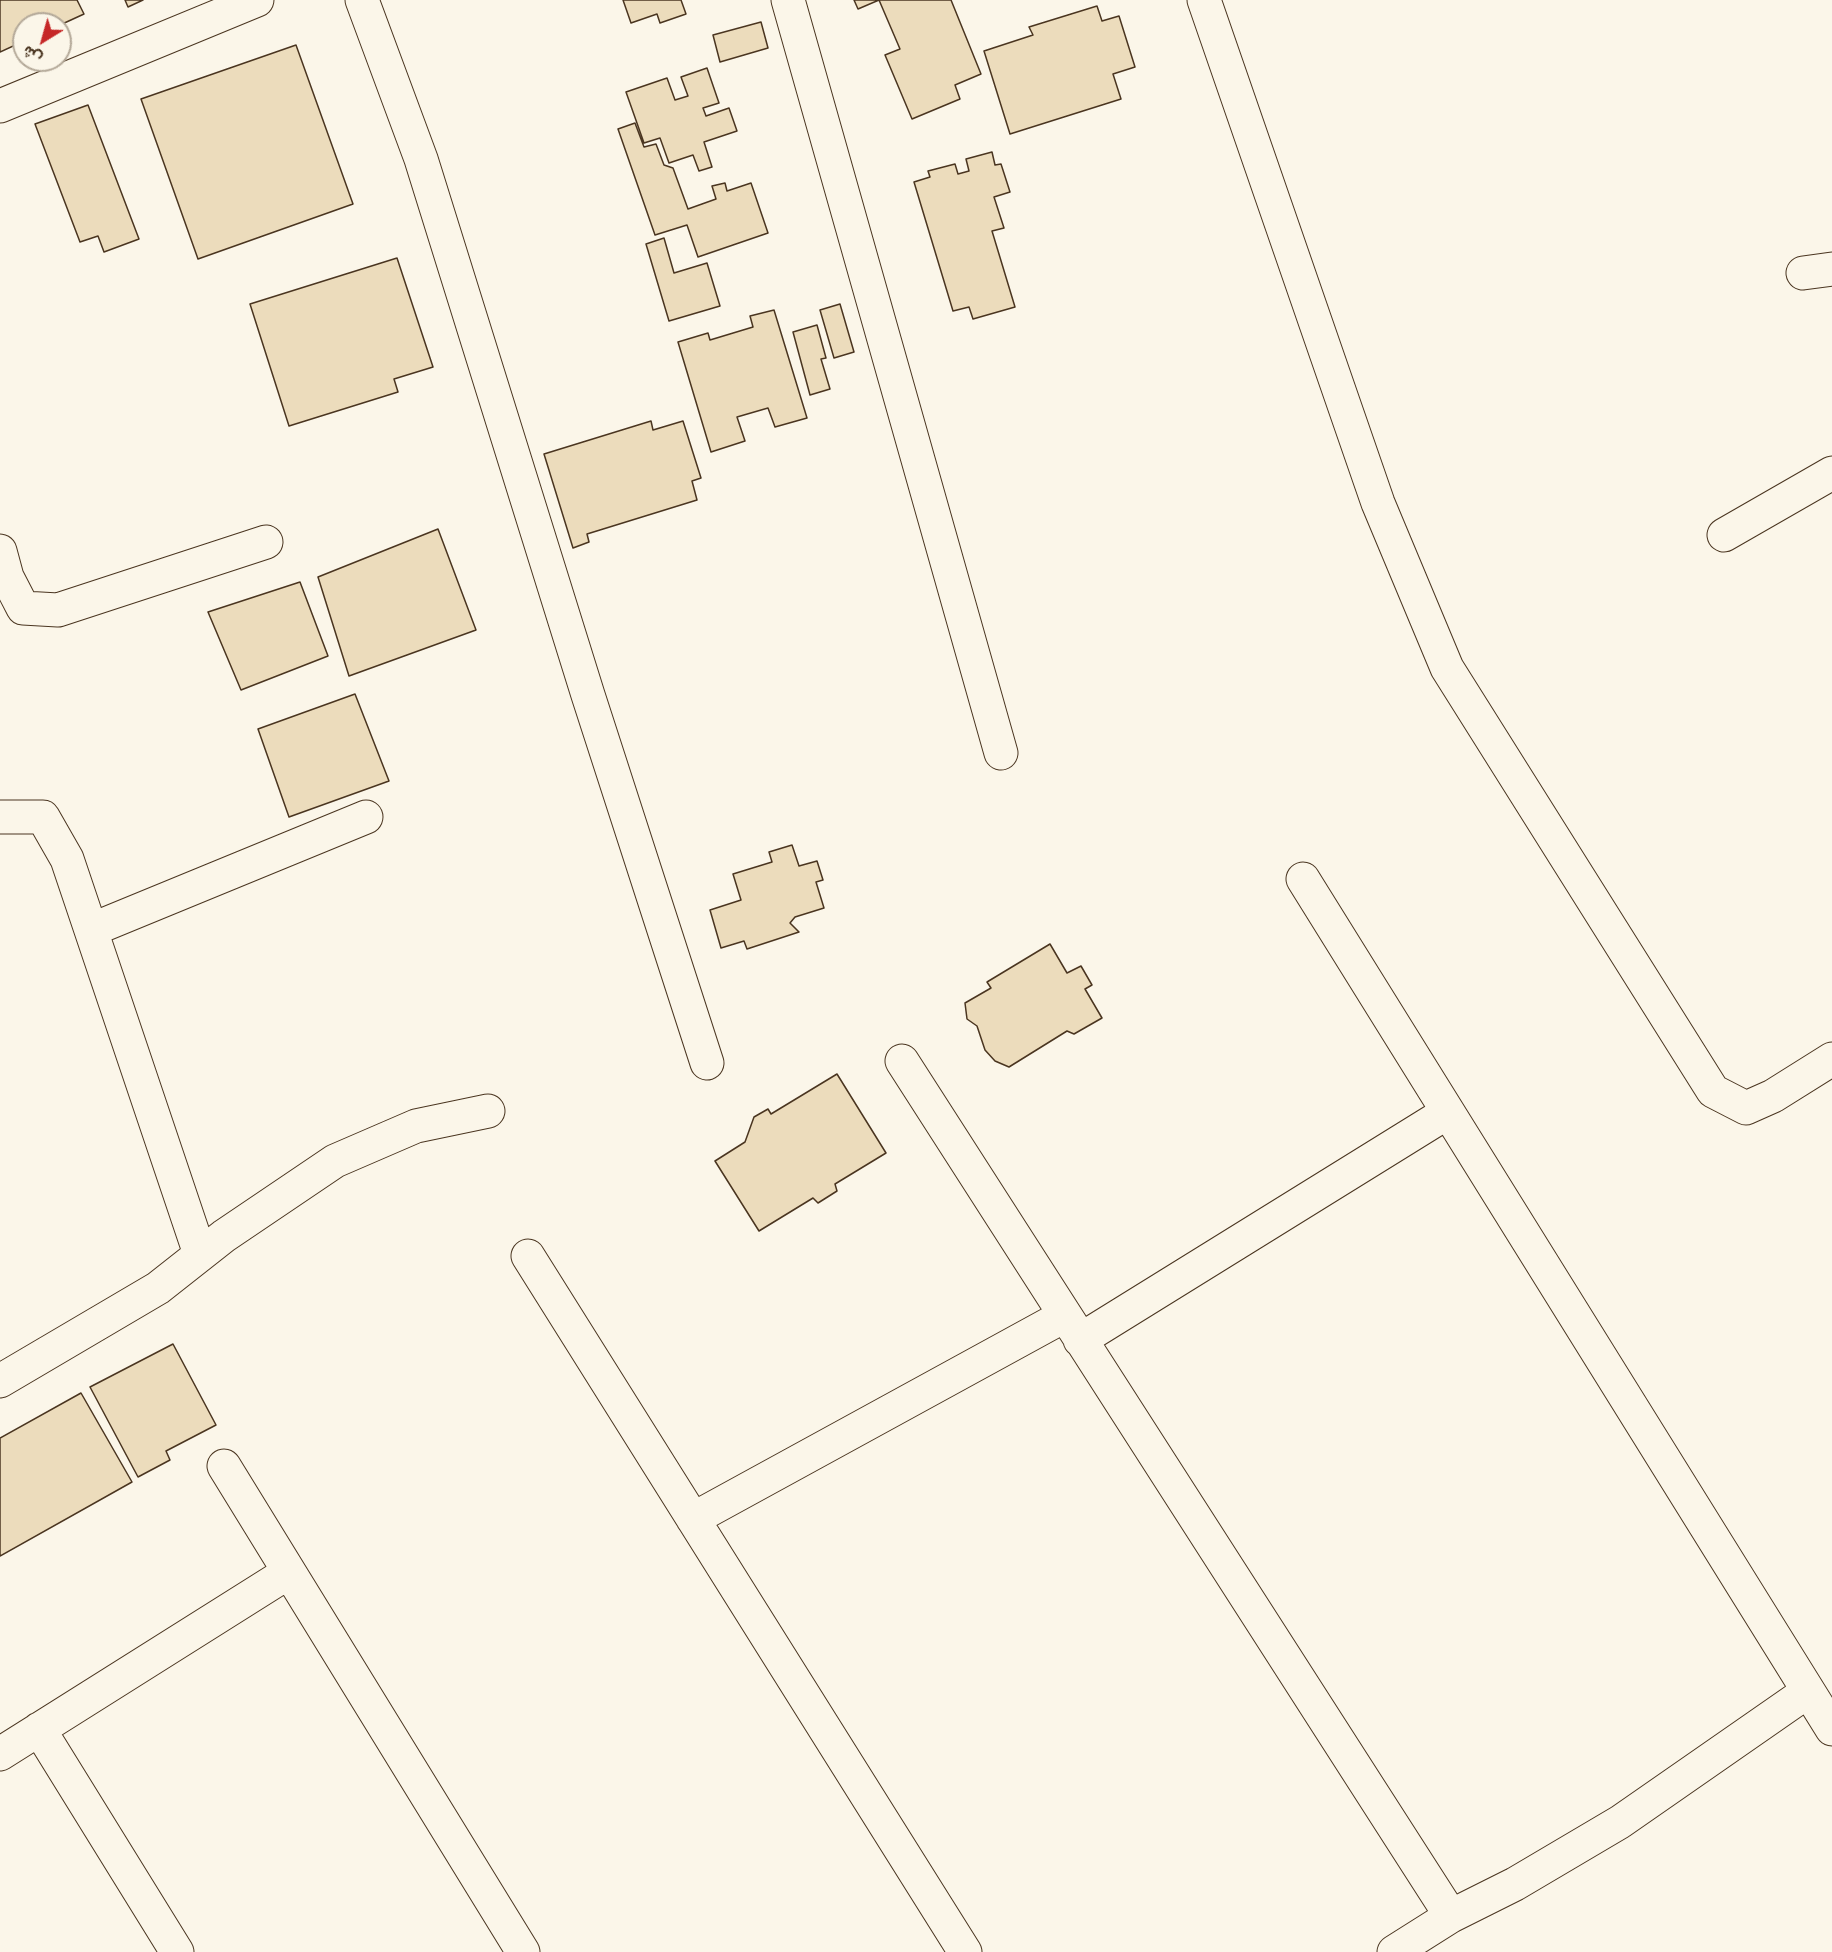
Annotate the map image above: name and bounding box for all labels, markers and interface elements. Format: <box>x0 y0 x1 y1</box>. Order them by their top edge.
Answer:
north arrow <box>12 12 72 72</box>
text: ش <box>19 42 45 69</box>

